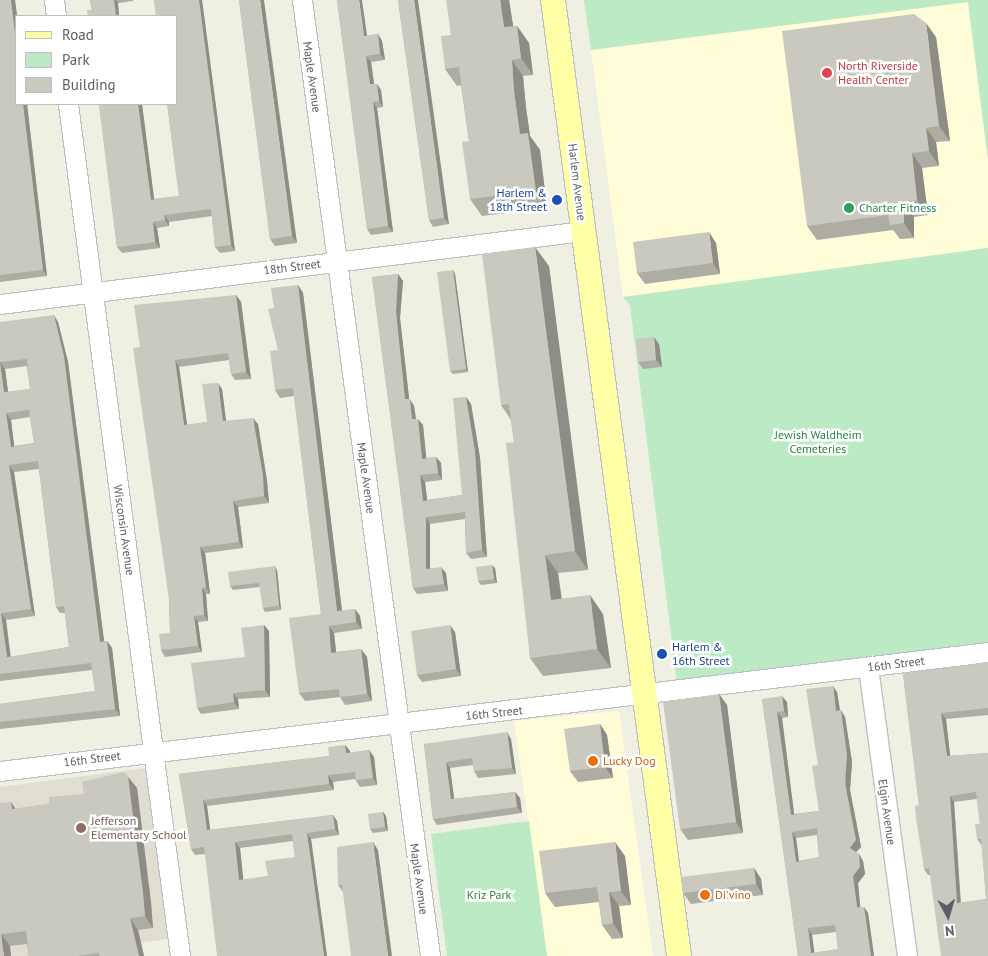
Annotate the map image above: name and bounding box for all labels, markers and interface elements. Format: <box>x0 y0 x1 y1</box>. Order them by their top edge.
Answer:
legend <box>15 15 178 105</box>
text: Road <box>62 25 94 44</box>
street label: Maple Avenue <box>300 40 324 114</box>
text: Park <box>62 50 90 69</box>
place label: North Riverside Health Center <box>838 59 918 87</box>
marker: North Riverside Health Center <box>820 66 834 80</box>
text: Building <box>62 75 116 94</box>
street label: Harlem Avenue <box>565 142 589 222</box>
place label: Harlem & 18th Street <box>489 186 547 214</box>
marker: Harlem & 18th Street <box>551 194 563 206</box>
place label: Charter Fitness <box>859 201 936 215</box>
marker: Charter Fitness <box>843 202 855 214</box>
street label: 18th Street <box>263 256 321 278</box>
park label: Jewish Waldheim Cemeteries <box>774 428 862 456</box>
street label: Maple Avenue <box>354 441 378 515</box>
street label: Wisconsin Avenue <box>110 484 138 576</box>
place label: Harlem & 16th Street <box>672 640 730 668</box>
marker: Harlem & 16th Street <box>656 648 668 660</box>
street label: 16th Street <box>867 653 925 675</box>
street label: 16th Street <box>465 703 523 723</box>
street label: 16th Street <box>63 748 121 770</box>
place label: Lucky Dog <box>603 754 656 768</box>
marker: Lucky Dog <box>587 755 599 767</box>
street label: Elgin Avenue <box>875 778 899 846</box>
place label: Jefferson Elementary School <box>91 814 187 842</box>
marker: Jefferson Elementary School <box>75 822 87 834</box>
street label: Maple Avenue <box>407 842 431 916</box>
park label: Kriz Park <box>467 888 511 902</box>
place label: Di’vino <box>715 888 751 902</box>
marker: Di’vino <box>699 889 711 901</box>
north arrow <box>923 891 973 941</box>
text: N <box>944 921 955 940</box>

